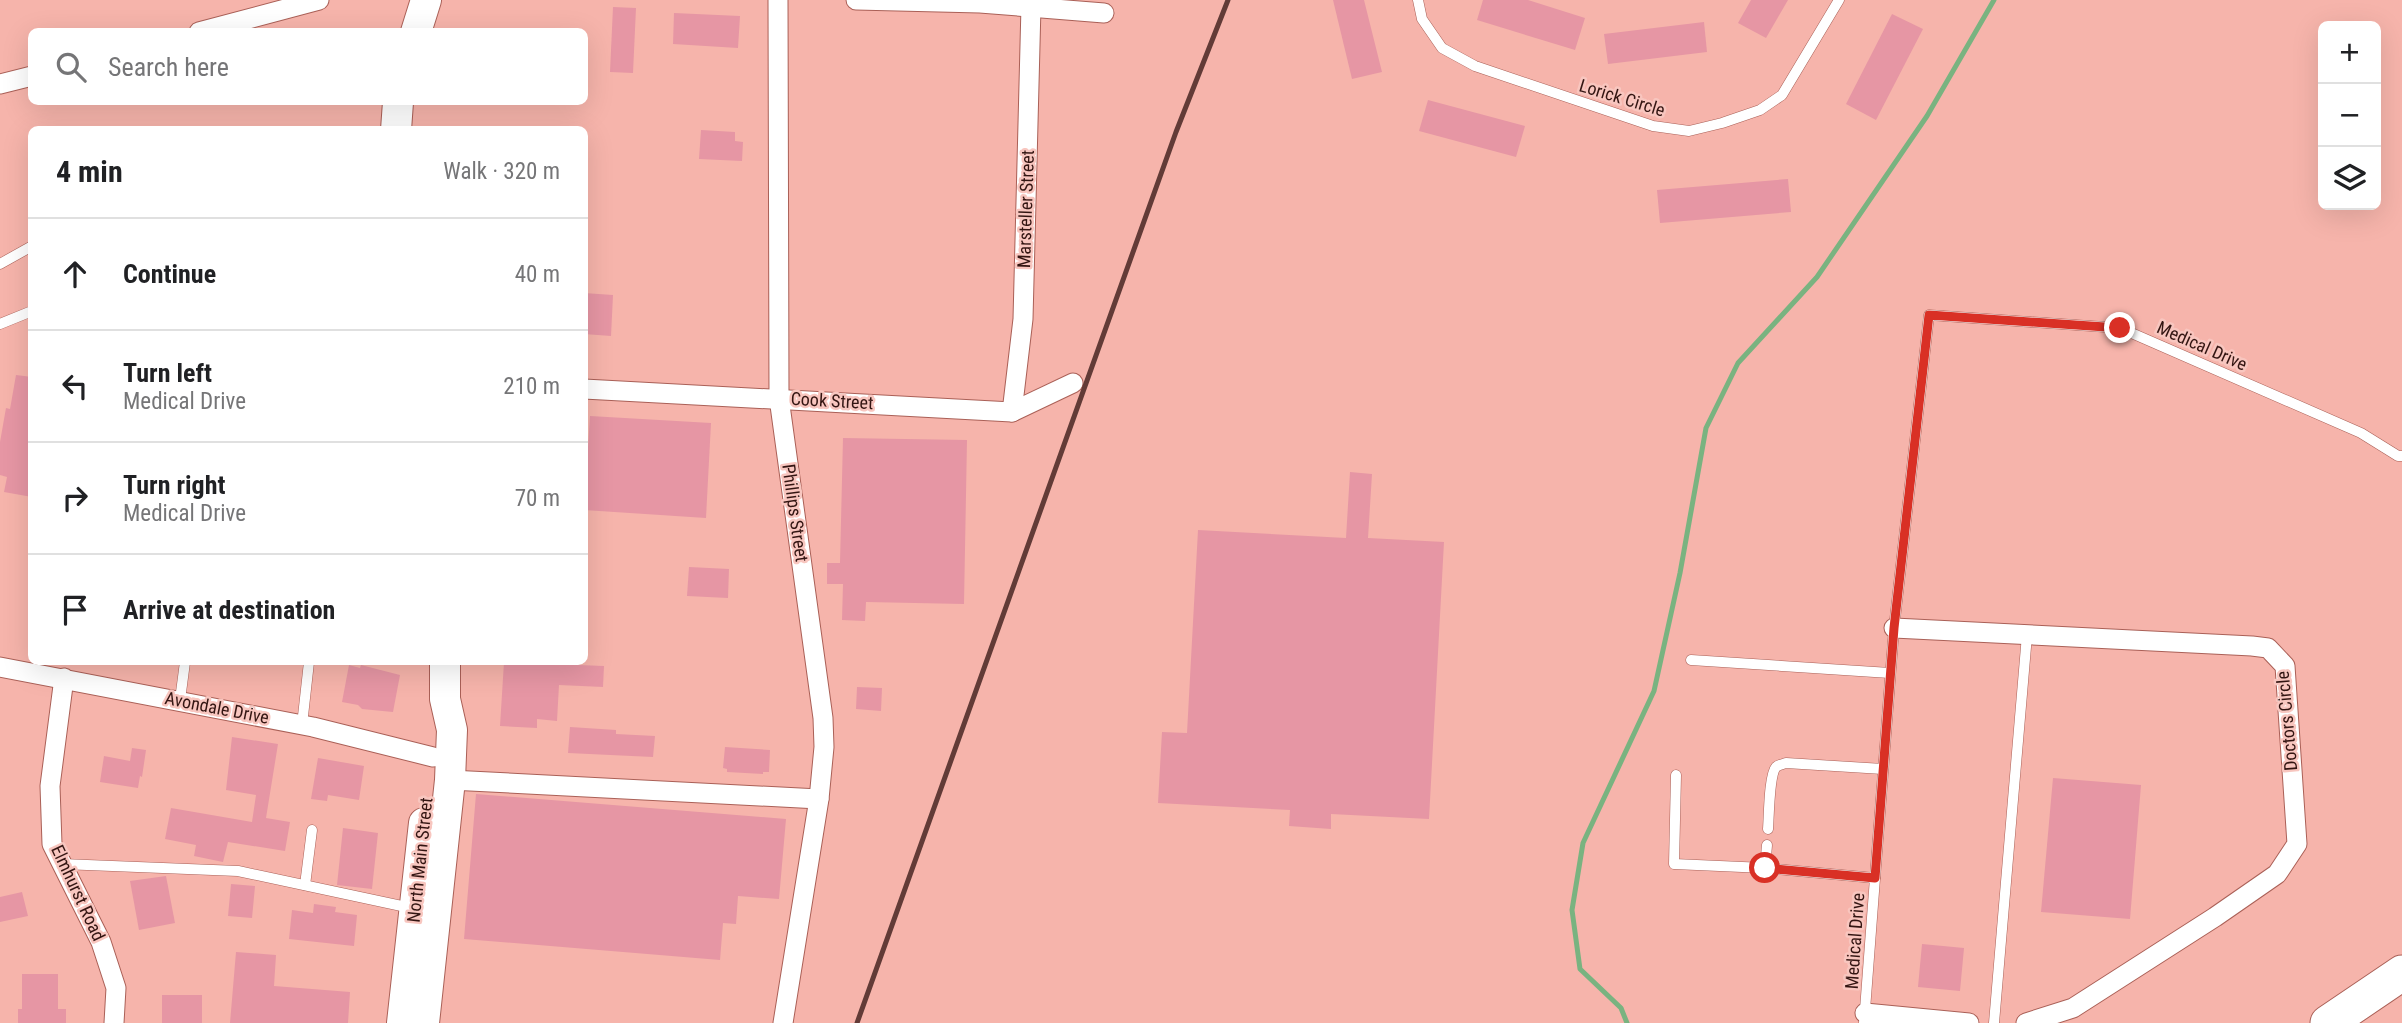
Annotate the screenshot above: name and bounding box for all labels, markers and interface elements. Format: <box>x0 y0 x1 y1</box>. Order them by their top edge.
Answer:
map controls <box>2318 21 2381 210</box>
button: + <box>2318 21 2381 84</box>
search box <box>28 28 588 105</box>
icon: search <box>52 48 90 86</box>
text: Search here <box>108 52 229 82</box>
street label: Lorick Circle <box>1577 75 1667 120</box>
button: − <box>2318 84 2381 147</box>
button: layers <box>2318 147 2381 210</box>
street label: Marsteller Street <box>1013 150 1038 268</box>
text: 4 min <box>56 154 123 189</box>
text: Walk · 320 m <box>443 158 560 185</box>
icon: ahead <box>56 255 94 293</box>
text: Continue <box>123 259 216 289</box>
text: 40 m <box>515 261 560 288</box>
route end <box>2104 312 2135 343</box>
street label: Medical Drive <box>2154 316 2250 375</box>
text: Turn left <box>123 358 212 388</box>
icon: left <box>56 367 94 405</box>
text: 210 m <box>503 373 560 400</box>
text: Medical Drive <box>123 388 246 415</box>
street label: Cook Street <box>790 388 874 413</box>
street label: Phillips Street <box>778 463 813 563</box>
text: Turn right <box>123 470 225 500</box>
icon: right <box>56 479 94 517</box>
text: 70 m <box>515 485 560 512</box>
text: Medical Drive <box>123 500 246 527</box>
icon: arrive <box>56 591 94 629</box>
text: Arrive at destination <box>123 595 335 625</box>
street label: Doctors Circle <box>2272 670 2301 772</box>
street label: Avondale Drive <box>163 687 271 728</box>
street label: North Main Street <box>402 796 437 924</box>
street label: Elmhurst Road <box>47 842 110 944</box>
route start <box>1749 852 1780 883</box>
street label: Medical Drive <box>1841 892 1868 990</box>

